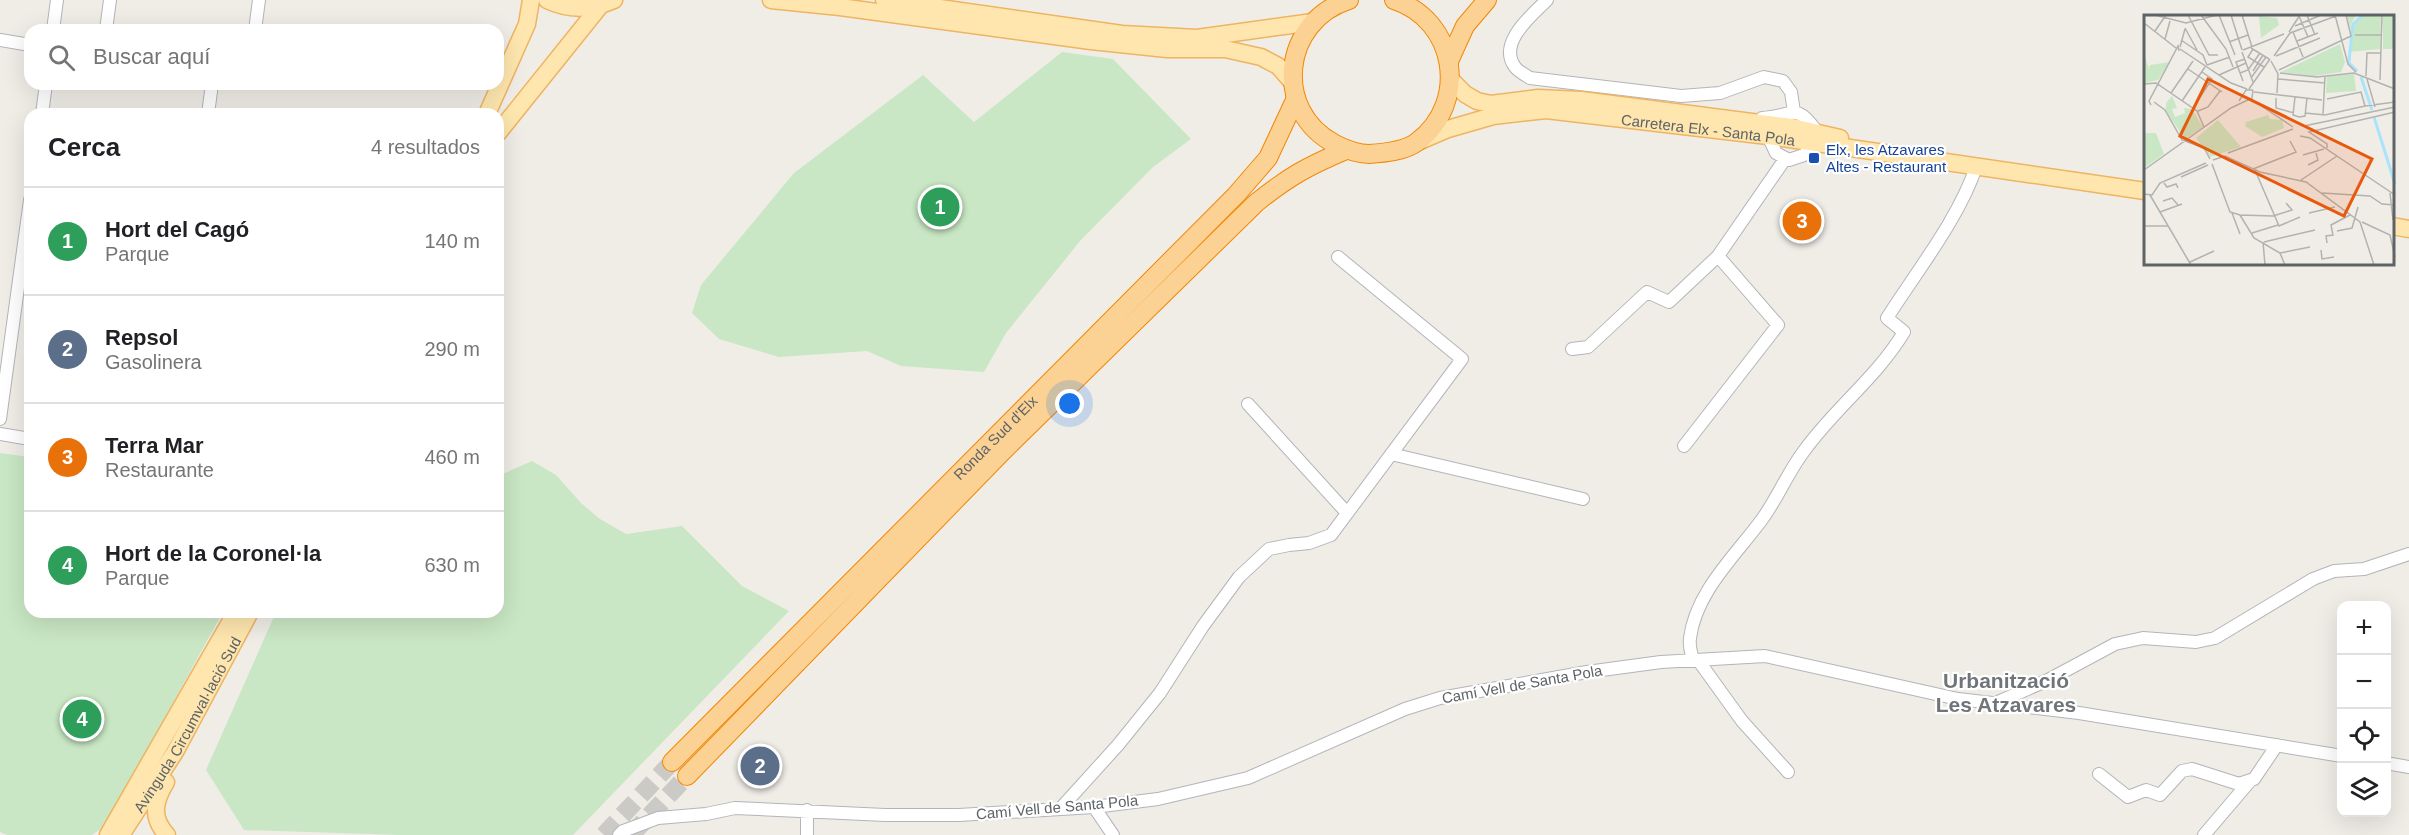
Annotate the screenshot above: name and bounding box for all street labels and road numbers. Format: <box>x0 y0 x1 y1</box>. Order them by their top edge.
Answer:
street label: Carretera Elx - Santa Pola <box>1620 110 1797 148</box>
street label: Ronda Sud d'Elx <box>950 391 1041 483</box>
street label: Avinguda Circumval·lació Sud <box>130 633 244 815</box>
street label: Camí Vell de Santa Pola <box>1440 661 1604 706</box>
street label: Camí Vell de Santa Pola <box>975 791 1139 823</box>

